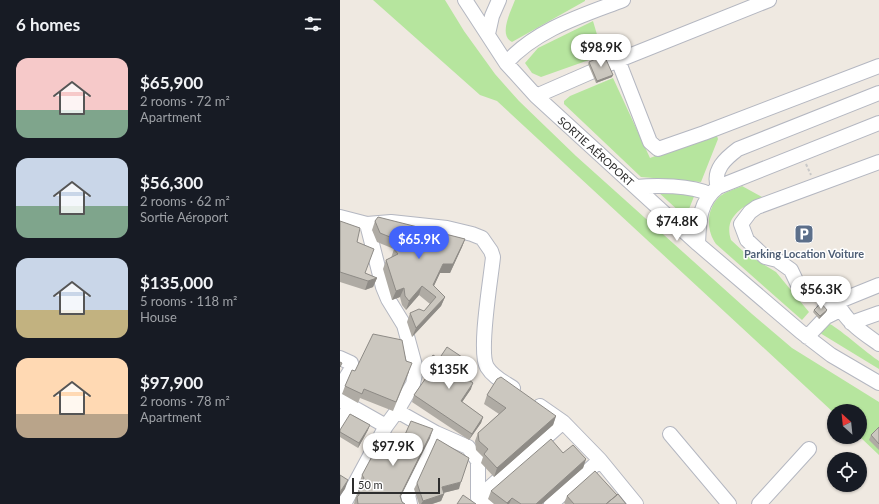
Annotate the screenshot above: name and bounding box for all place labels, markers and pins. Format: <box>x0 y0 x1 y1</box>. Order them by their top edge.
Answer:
pin: $98.9K <box>568 34 634 68</box>
pin: $74.8K <box>644 208 710 242</box>
parking icon: Parking Location Voiture <box>793 223 815 245</box>
pin: $65.9K <box>386 226 452 260</box>
place label: Parking Location Voiture <box>744 247 864 260</box>
pin: $56.3K <box>788 276 854 310</box>
pin: $135K <box>421 356 477 390</box>
pin: $97.9K <box>360 433 426 467</box>

